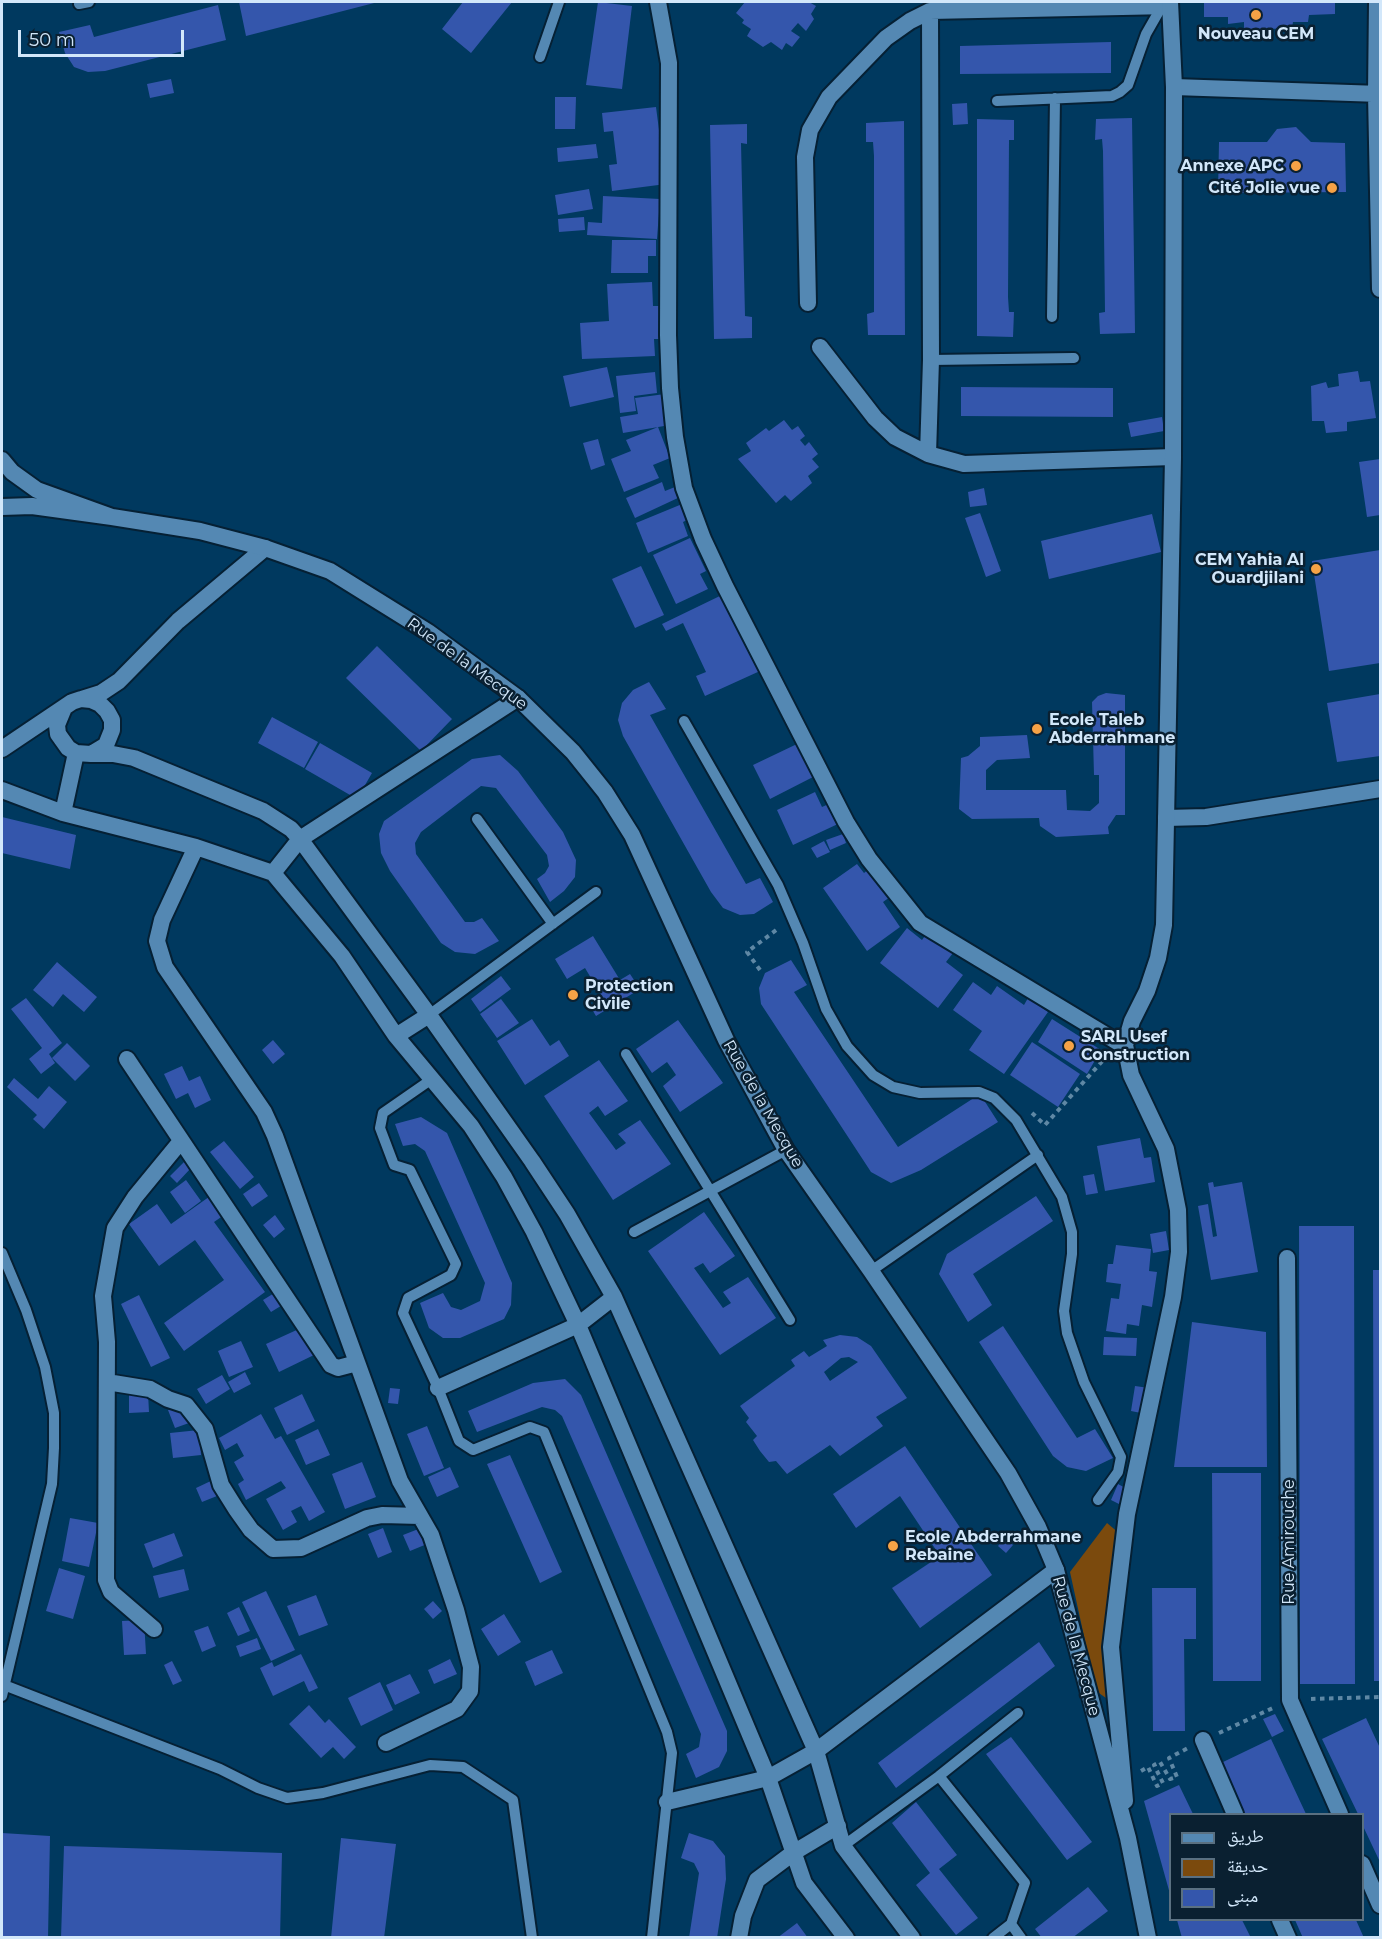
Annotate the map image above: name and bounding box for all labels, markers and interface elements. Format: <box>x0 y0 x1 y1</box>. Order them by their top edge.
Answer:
marker: Nouveau CEM <box>1249 8 1263 22</box>
scale bar <box>21 18 188 56</box>
place label: Nouveau CEM <box>1198 24 1314 44</box>
text: 50 m <box>29 29 75 51</box>
place label: Annexe APC <box>1180 156 1284 176</box>
marker: Annexe APC <box>1289 159 1303 173</box>
place label: Cité Jolie vue <box>1208 178 1320 198</box>
marker: Cité Jolie vue <box>1325 181 1339 195</box>
place label: CEM Yahia Al Ouardjilani <box>1195 550 1304 588</box>
marker: CEM Yahia Al Ouardjilani <box>1309 562 1323 576</box>
street label: Rue de la Mecque <box>403 614 531 714</box>
place label: Ecole Taleb Abderrahmane <box>1049 710 1175 748</box>
marker: Ecole Taleb Abderrahmane <box>1030 722 1044 736</box>
place label: Protection Civile <box>585 976 673 1014</box>
marker: Protection Civile <box>566 988 580 1002</box>
place label: SARL Usef Construction <box>1081 1027 1190 1065</box>
street label: Rue de la Mecque <box>719 1037 807 1171</box>
marker: SARL Usef Construction <box>1062 1039 1076 1053</box>
street label: Rue Amirouche <box>1279 1479 1299 1605</box>
place label: Ecole Abderrahmane Rebaine <box>905 1527 1081 1565</box>
marker: Ecole Abderrahmane Rebaine <box>886 1539 900 1553</box>
street label: Rue de la Mecque <box>1048 1574 1104 1718</box>
legend <box>1169 1813 1364 1921</box>
text: طريق <box>1227 1825 1264 1847</box>
text: حديقة <box>1227 1855 1268 1877</box>
text: مبنى <box>1227 1885 1258 1907</box>

